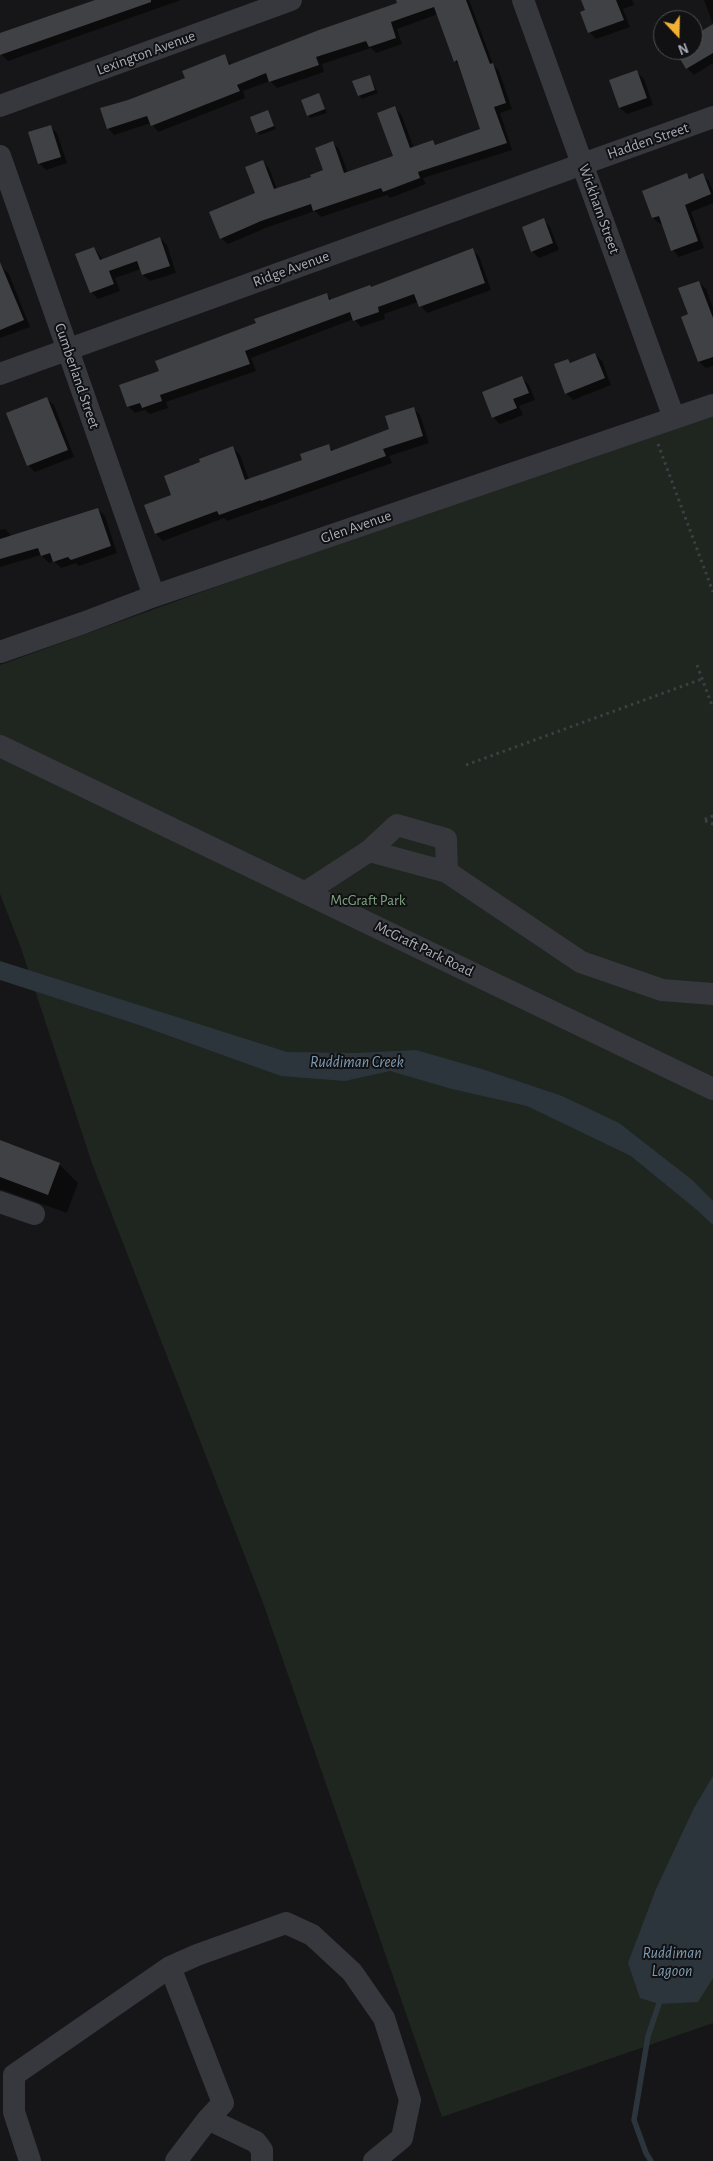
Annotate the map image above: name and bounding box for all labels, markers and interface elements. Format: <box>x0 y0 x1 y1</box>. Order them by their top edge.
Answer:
north arrow <box>653 10 703 60</box>
street label: Lexington Avenue <box>94 27 198 79</box>
text: N <box>676 40 690 56</box>
street label: Hadden Street <box>605 119 691 163</box>
street label: Wickham Street <box>574 162 624 256</box>
street label: Ridge Avenue <box>250 247 332 291</box>
street label: Cumberland Street <box>51 321 103 431</box>
street label: Glen Avenue <box>318 507 394 547</box>
park label: McGraft Park <box>330 891 406 909</box>
street label: McGraft Park Road <box>372 917 476 981</box>
water label: Ruddiman Creek <box>310 1052 404 1072</box>
water label: Ruddiman Lagoon <box>642 1943 702 1981</box>

